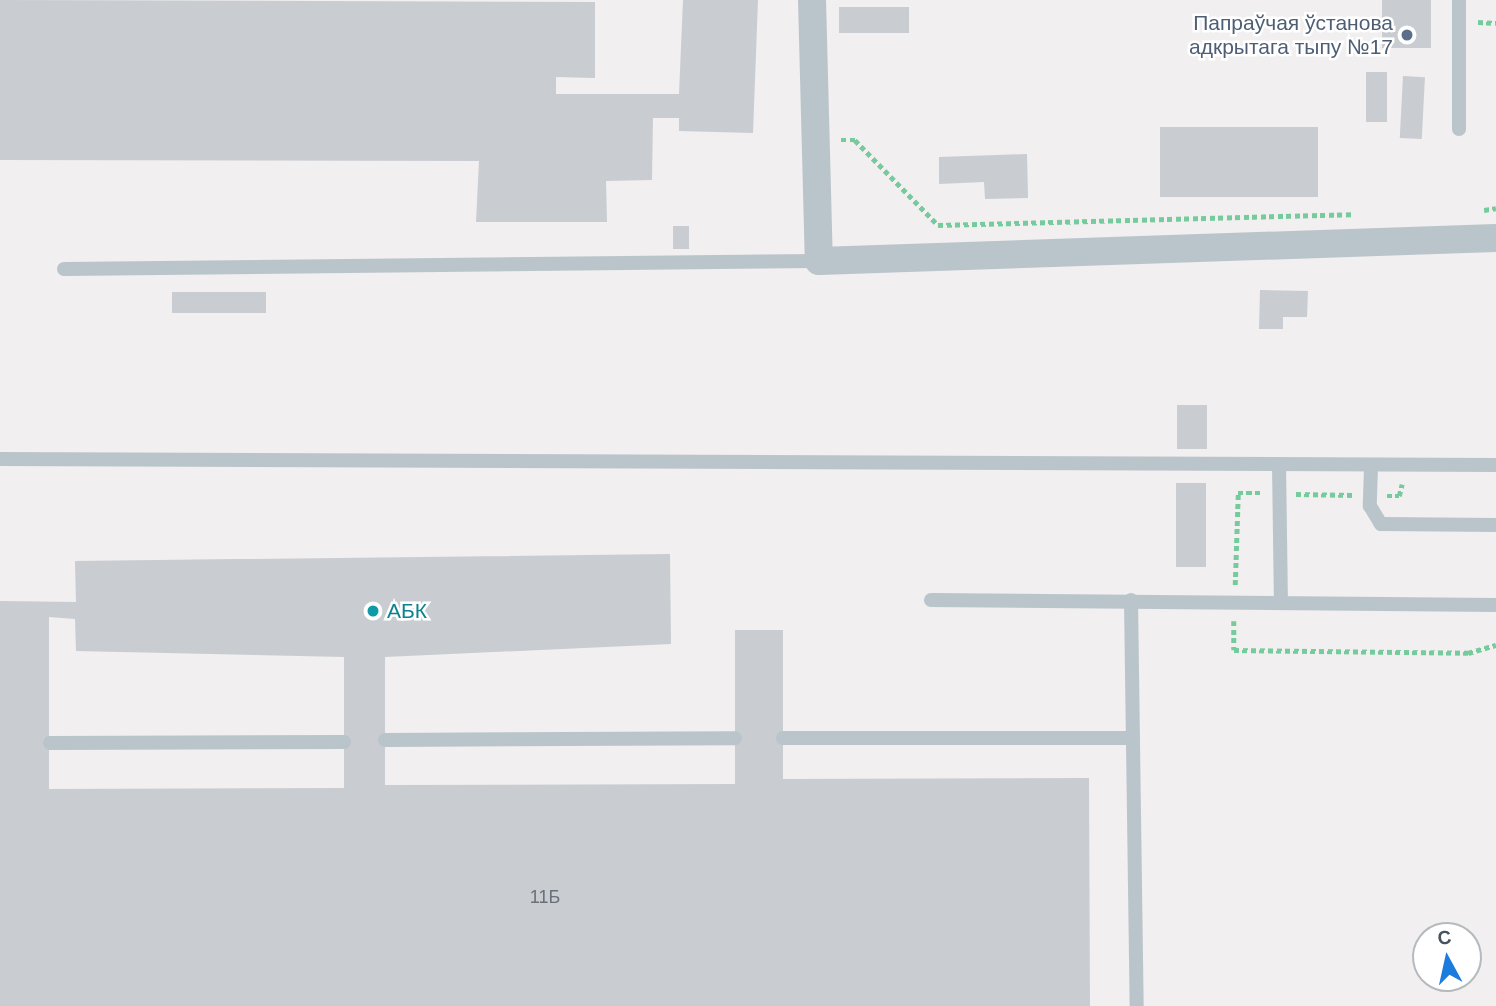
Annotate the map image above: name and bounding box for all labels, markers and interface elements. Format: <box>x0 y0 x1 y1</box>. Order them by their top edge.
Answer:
place label: Папраўчая ўстанова адкрытага тыпу №17 <box>1189 10 1393 60</box>
marker: Папраўчая ўстанова адкрытага тыпу №17 <box>1399 27 1415 43</box>
place label: АБК <box>387 598 427 624</box>
marker: АБК <box>365 603 381 619</box>
house number: 11Б <box>530 886 560 908</box>
north arrow <box>1412 922 1482 992</box>
text: С <box>1436 926 1453 949</box>

